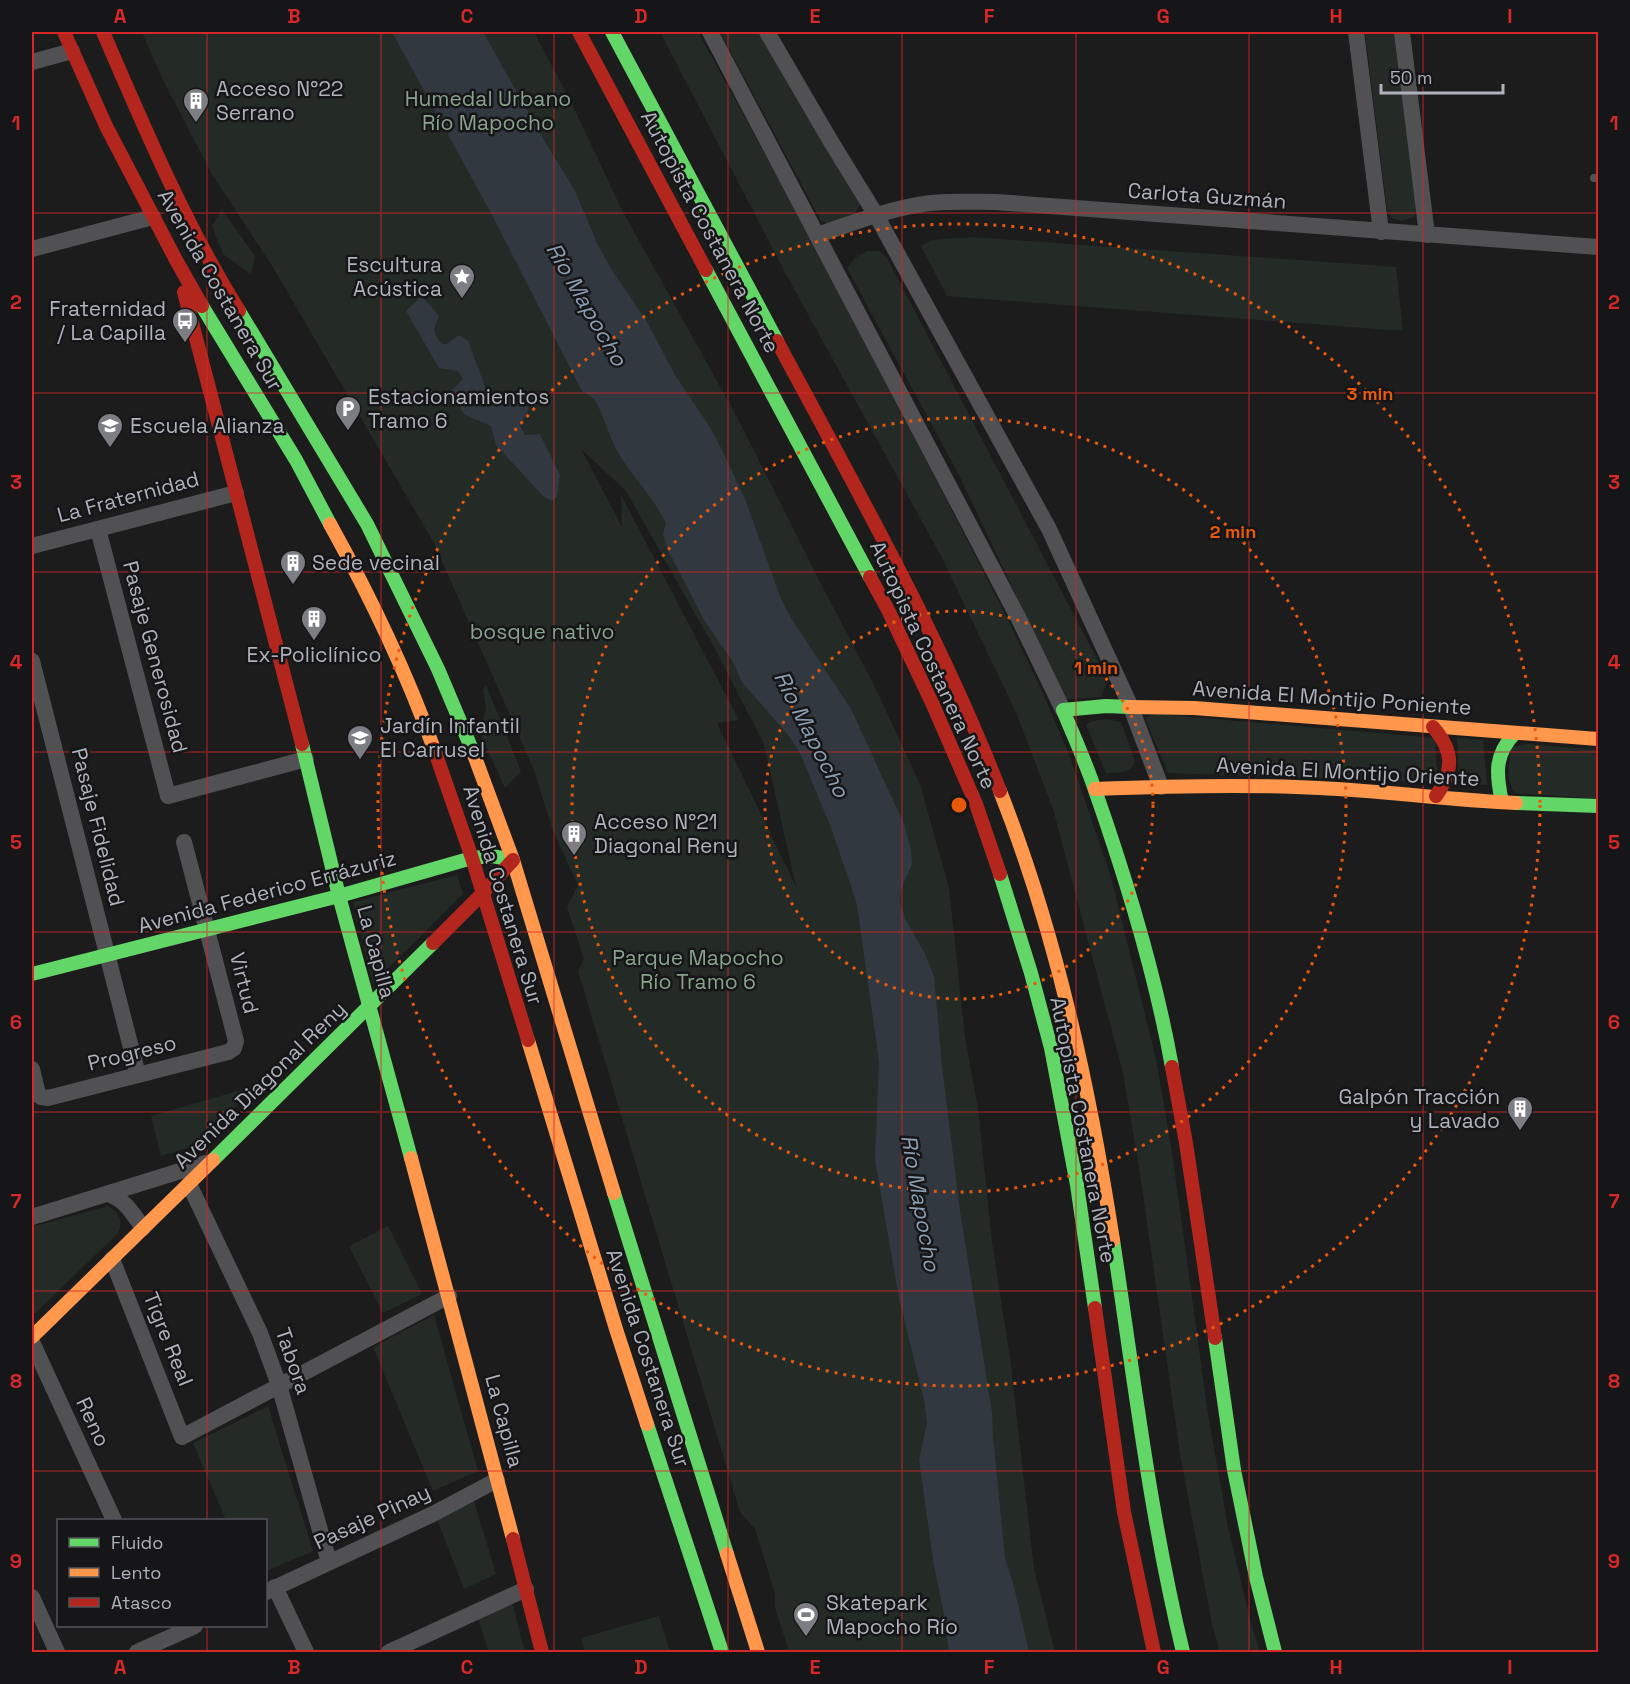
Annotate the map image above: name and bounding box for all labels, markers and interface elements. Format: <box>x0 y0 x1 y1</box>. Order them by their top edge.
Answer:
text: A <box>114 3 127 29</box>
text: B <box>287 3 301 29</box>
text: C <box>461 3 474 29</box>
text: D <box>634 3 648 29</box>
text: E <box>809 3 821 29</box>
text: F <box>984 3 995 29</box>
text: G <box>1156 3 1170 29</box>
text: H <box>1329 3 1343 29</box>
text: I <box>1507 3 1513 29</box>
scale bar <box>1381 57 1502 95</box>
text: 50 m <box>1390 66 1432 89</box>
place label: Acceso N°22 Serrano <box>216 75 344 126</box>
park label: Humedal Urbano Río Mapocho <box>405 85 571 136</box>
building icon: Acceso N°22 Serrano <box>181 86 211 124</box>
street label: Autopista Costanera Norte <box>635 106 786 358</box>
text: 1 <box>11 110 21 136</box>
text: 1 <box>1609 110 1619 136</box>
street label: Carlota Guzmán <box>1127 176 1287 215</box>
street label: Avenida Costanera Sur <box>152 184 289 395</box>
water label: Río Mapocho <box>540 237 634 372</box>
place label: Escultura Acústica <box>346 251 442 302</box>
place icon: Escultura Acústica <box>447 262 477 300</box>
text: 2 <box>10 289 22 315</box>
text: 2 <box>1608 289 1620 315</box>
place label: Fraternidad / La Capilla <box>49 295 166 346</box>
bus stop icon: Fraternidad / La Capilla <box>170 306 200 344</box>
text: 3 min <box>1347 382 1393 405</box>
place label: Estacionamientos Tramo 6 <box>368 383 549 434</box>
parking icon: Estacionamientos Tramo 6 <box>333 394 363 432</box>
school or university icon: Escuela Alianza <box>95 411 125 449</box>
place label: Escuela Alianza <box>130 412 285 439</box>
street label: La Fraternidad <box>54 465 202 528</box>
text: 3 <box>10 469 22 495</box>
text: 3 <box>1608 469 1620 495</box>
text: 2 min <box>1210 520 1256 543</box>
street label: Autopista Costanera Norte <box>864 536 1003 793</box>
building icon: Sede vecinal <box>278 548 308 586</box>
place label: Sede vecinal <box>312 549 440 576</box>
street label: Pasaje Generosidad <box>117 558 194 756</box>
building icon: Ex-Policlínico <box>299 604 329 642</box>
park label: bosque nativo <box>470 618 614 645</box>
place label: Ex-Policlínico <box>247 641 382 668</box>
text: 4 <box>10 649 23 675</box>
text: 4 <box>1608 649 1621 675</box>
text: 1 min <box>1074 656 1118 679</box>
water label: Río Mapocho <box>768 666 856 803</box>
street label: Avenida El Montijo Poniente <box>1192 674 1472 721</box>
place label: Jardín Infantil El Carrusel <box>380 712 520 763</box>
school or university icon: Jardín Infantil El Carrusel <box>345 723 375 761</box>
street label: Pasaje Fidelidad <box>66 745 131 909</box>
street label: Avenida El Montijo Oriente <box>1216 751 1480 792</box>
street label: Avenida Costanera Sur <box>457 782 550 1008</box>
centre of rings <box>949 795 969 815</box>
place label: Acceso N°21 Diagonal Reny <box>594 808 738 859</box>
building icon: Acceso N°21 Diagonal Reny <box>559 819 589 857</box>
text: 5 <box>10 829 22 855</box>
text: 5 <box>1608 829 1620 855</box>
street label: Avenida Federico Errázuriz <box>135 844 399 939</box>
street label: La Capilla <box>351 902 402 1002</box>
park label: Parque Mapocho Río Tramo 6 <box>612 944 784 995</box>
street label: Virtud <box>224 949 265 1016</box>
street label: Autopista Costanera Norte <box>1044 994 1123 1265</box>
street label: Avenida Diagonal Reny <box>168 995 351 1174</box>
text: 6 <box>10 1009 22 1035</box>
text: 6 <box>1608 1009 1620 1035</box>
street label: Progreso <box>85 1028 179 1077</box>
place label: Galpón Tracción y Lavado <box>1338 1083 1500 1134</box>
building icon: Galpón Tracción y Lavado <box>1505 1094 1535 1132</box>
water label: Río Mapocho <box>895 1133 947 1275</box>
text: 7 <box>10 1188 22 1214</box>
text: 7 <box>1608 1188 1620 1214</box>
street label: Avenida Costanera Sur <box>600 1245 697 1471</box>
street label: Tigre Real <box>137 1288 200 1390</box>
street label: Tabora <box>270 1324 317 1398</box>
text: 8 <box>10 1368 22 1394</box>
text: 8 <box>1608 1368 1620 1394</box>
street label: La Capilla <box>479 1371 530 1471</box>
street label: Reno <box>70 1393 117 1451</box>
street label: Pasaje Pinay <box>309 1478 434 1555</box>
legend <box>57 1519 267 1627</box>
text: Fluido <box>111 1531 163 1554</box>
text: 9 <box>10 1548 22 1574</box>
text: 9 <box>1608 1548 1620 1574</box>
text: Lento <box>111 1561 161 1584</box>
place label: Skatepark Mapocho Río <box>826 1589 958 1640</box>
text: Atasco <box>111 1591 172 1614</box>
sports icon: Skatepark Mapocho Río <box>791 1600 821 1638</box>
text: A <box>114 1654 127 1680</box>
text: B <box>287 1654 301 1680</box>
text: C <box>461 1654 474 1680</box>
text: D <box>634 1654 648 1680</box>
text: E <box>809 1654 821 1680</box>
text: F <box>984 1654 995 1680</box>
text: G <box>1156 1654 1170 1680</box>
text: H <box>1329 1654 1343 1680</box>
text: I <box>1507 1654 1513 1680</box>

